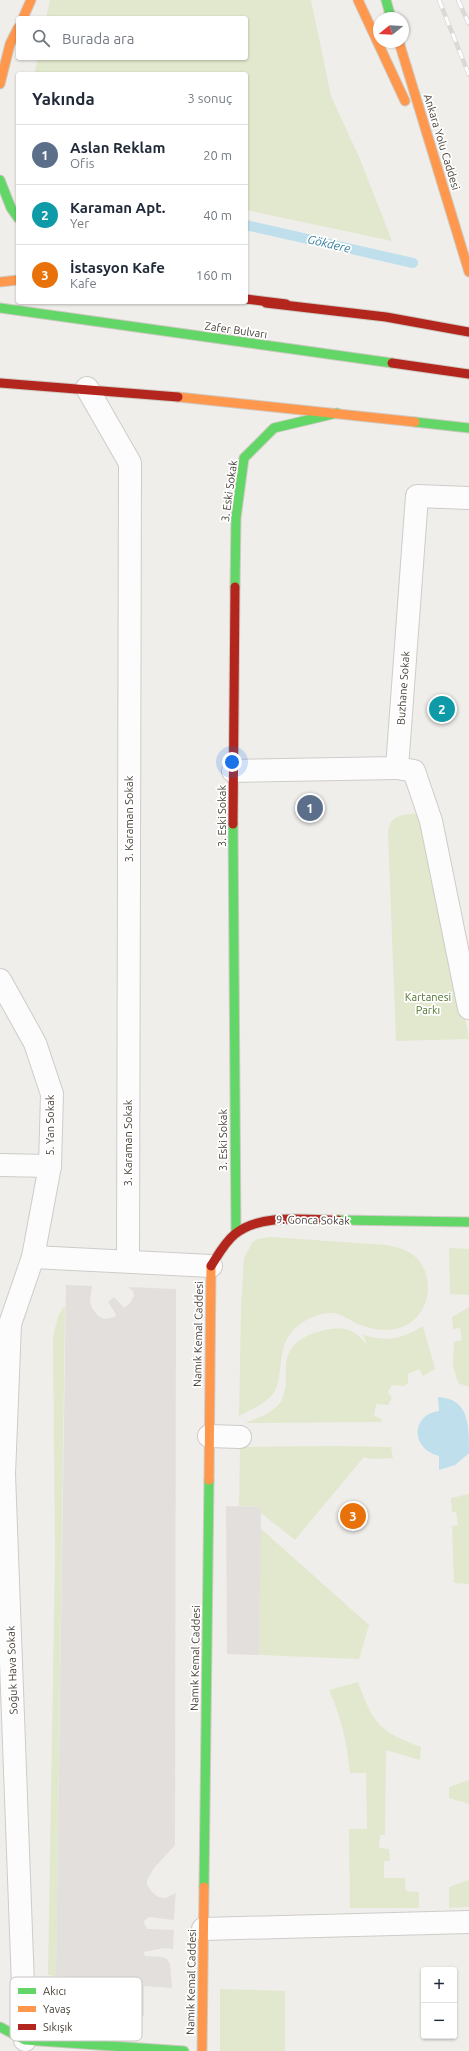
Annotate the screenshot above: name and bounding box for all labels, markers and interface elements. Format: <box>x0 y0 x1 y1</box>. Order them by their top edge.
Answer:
north arrow <box>373 12 409 48</box>
search box <box>16 16 248 60</box>
icon: search <box>30 27 52 49</box>
text: Burada ara <box>62 30 134 47</box>
text: Yakında <box>32 89 95 108</box>
text: 3 sonuç <box>188 91 232 105</box>
street label: Ankara Yolu Caddesi <box>422 93 462 191</box>
text: Aslan Reklam <box>70 139 165 156</box>
text: 1 <box>41 148 49 162</box>
text: 20 m <box>203 148 232 162</box>
text: Ofis <box>70 156 94 170</box>
text: Karaman Apt. <box>70 199 166 216</box>
text: 2 <box>41 208 49 222</box>
text: 40 m <box>203 208 232 222</box>
text: Yer <box>70 216 89 230</box>
water label: Gökdere <box>306 232 352 255</box>
text: İstasyon Kafe <box>70 259 165 276</box>
text: 3 <box>41 268 49 282</box>
text: 160 m <box>196 268 232 282</box>
text: Kafe <box>70 276 97 290</box>
street label: Zafer Bulvarı <box>204 320 268 340</box>
street label: 3. Eski Sokak <box>219 459 239 523</box>
street label: Buzhane Sokak <box>394 650 412 725</box>
pin: 2 <box>429 694 455 724</box>
your location <box>222 752 242 772</box>
street label: 3. Karaman Sokak <box>123 775 135 862</box>
street label: 3. Eski Sokak <box>216 785 228 847</box>
pin: 1 <box>297 793 323 823</box>
park label: Kartanesi Parkı <box>405 991 451 1016</box>
street label: 5. Yan Sokak <box>44 1094 56 1155</box>
street label: 3. Karaman Sokak <box>122 1099 134 1186</box>
street label: 3. Eski Sokak <box>217 1109 229 1171</box>
street label: 9. Gonca Sokak <box>276 1213 350 1227</box>
street label: Namık Kemal Caddesi <box>191 1281 205 1387</box>
pin: 3 <box>340 1501 366 1531</box>
street label: Namık Kemal Caddesi <box>188 1605 202 1711</box>
street label: Soğuk Hava Sokak <box>4 1625 20 1715</box>
street label: Namık Kemal Caddesi <box>184 1929 198 2035</box>
map controls <box>421 1967 457 2039</box>
button: + <box>421 1967 457 2003</box>
legend <box>10 1977 142 2041</box>
text: Akıcı <box>43 1985 66 1997</box>
text: Yavaş <box>43 2003 71 2015</box>
button: − <box>421 2003 457 2039</box>
text: Sıkışık <box>43 2021 73 2033</box>

